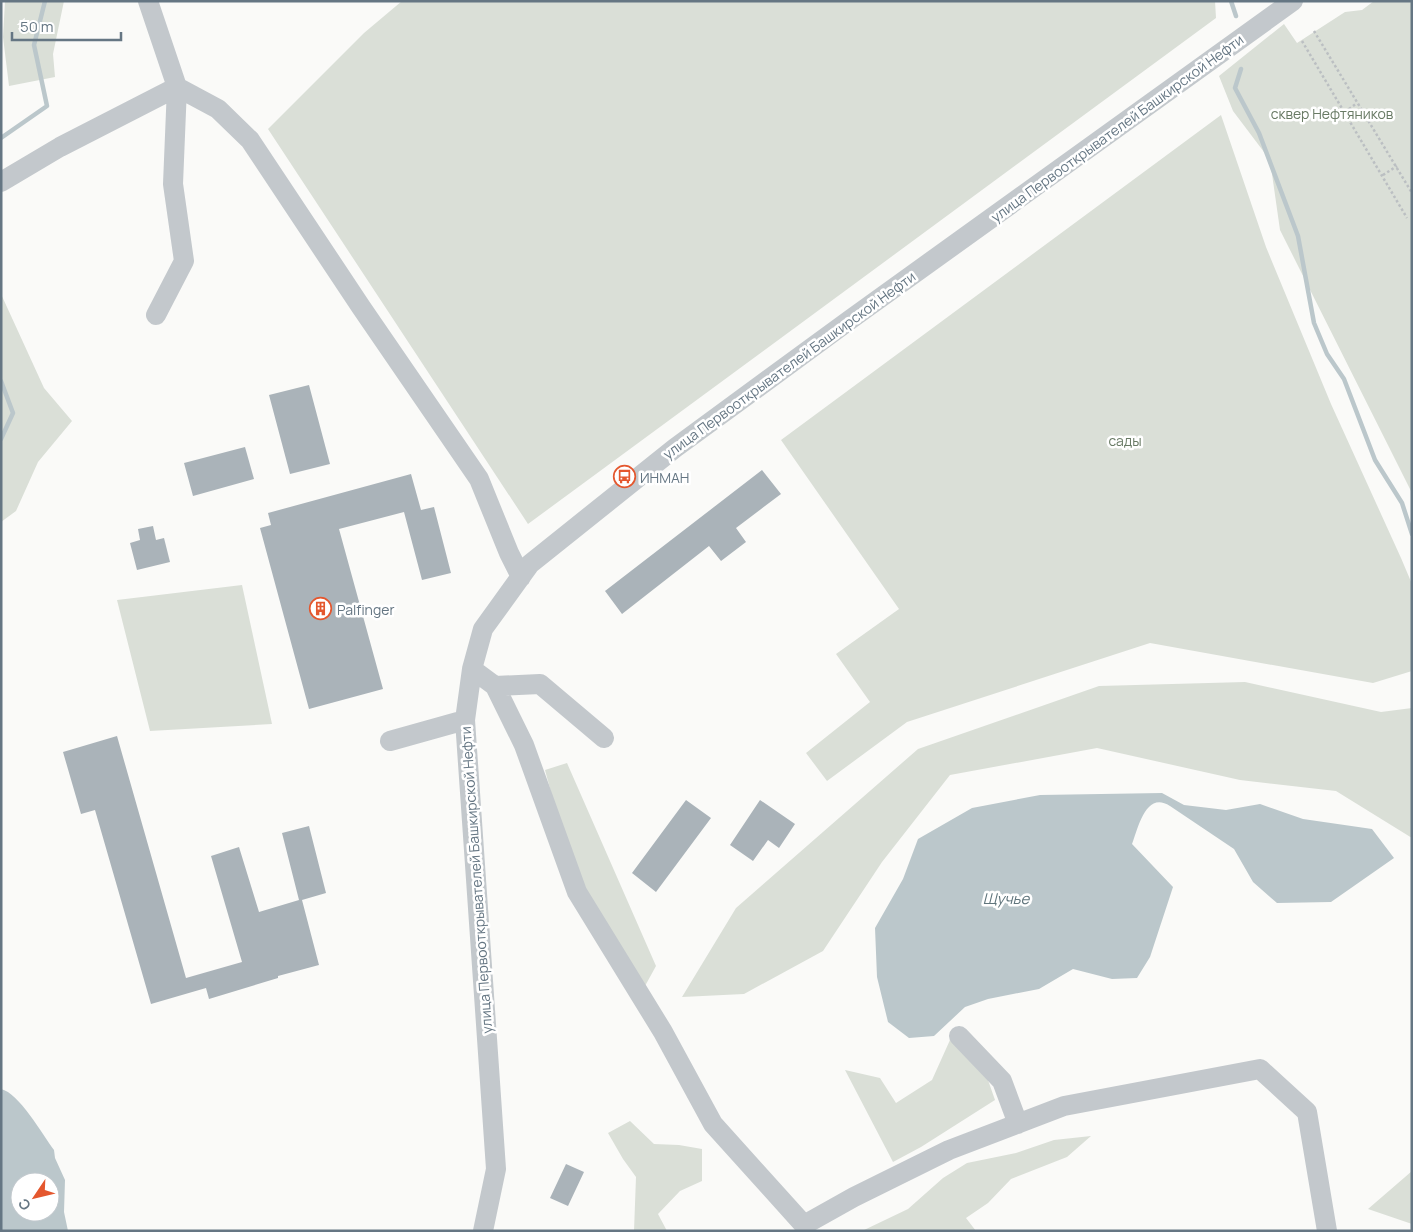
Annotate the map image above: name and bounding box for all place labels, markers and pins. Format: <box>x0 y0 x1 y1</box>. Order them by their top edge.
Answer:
bus stop icon: ИНМАН <box>612 465 636 489</box>
place label: ИНМАН <box>640 468 689 487</box>
building icon: Palfinger <box>309 597 333 621</box>
place label: Palfinger <box>337 600 394 619</box>

